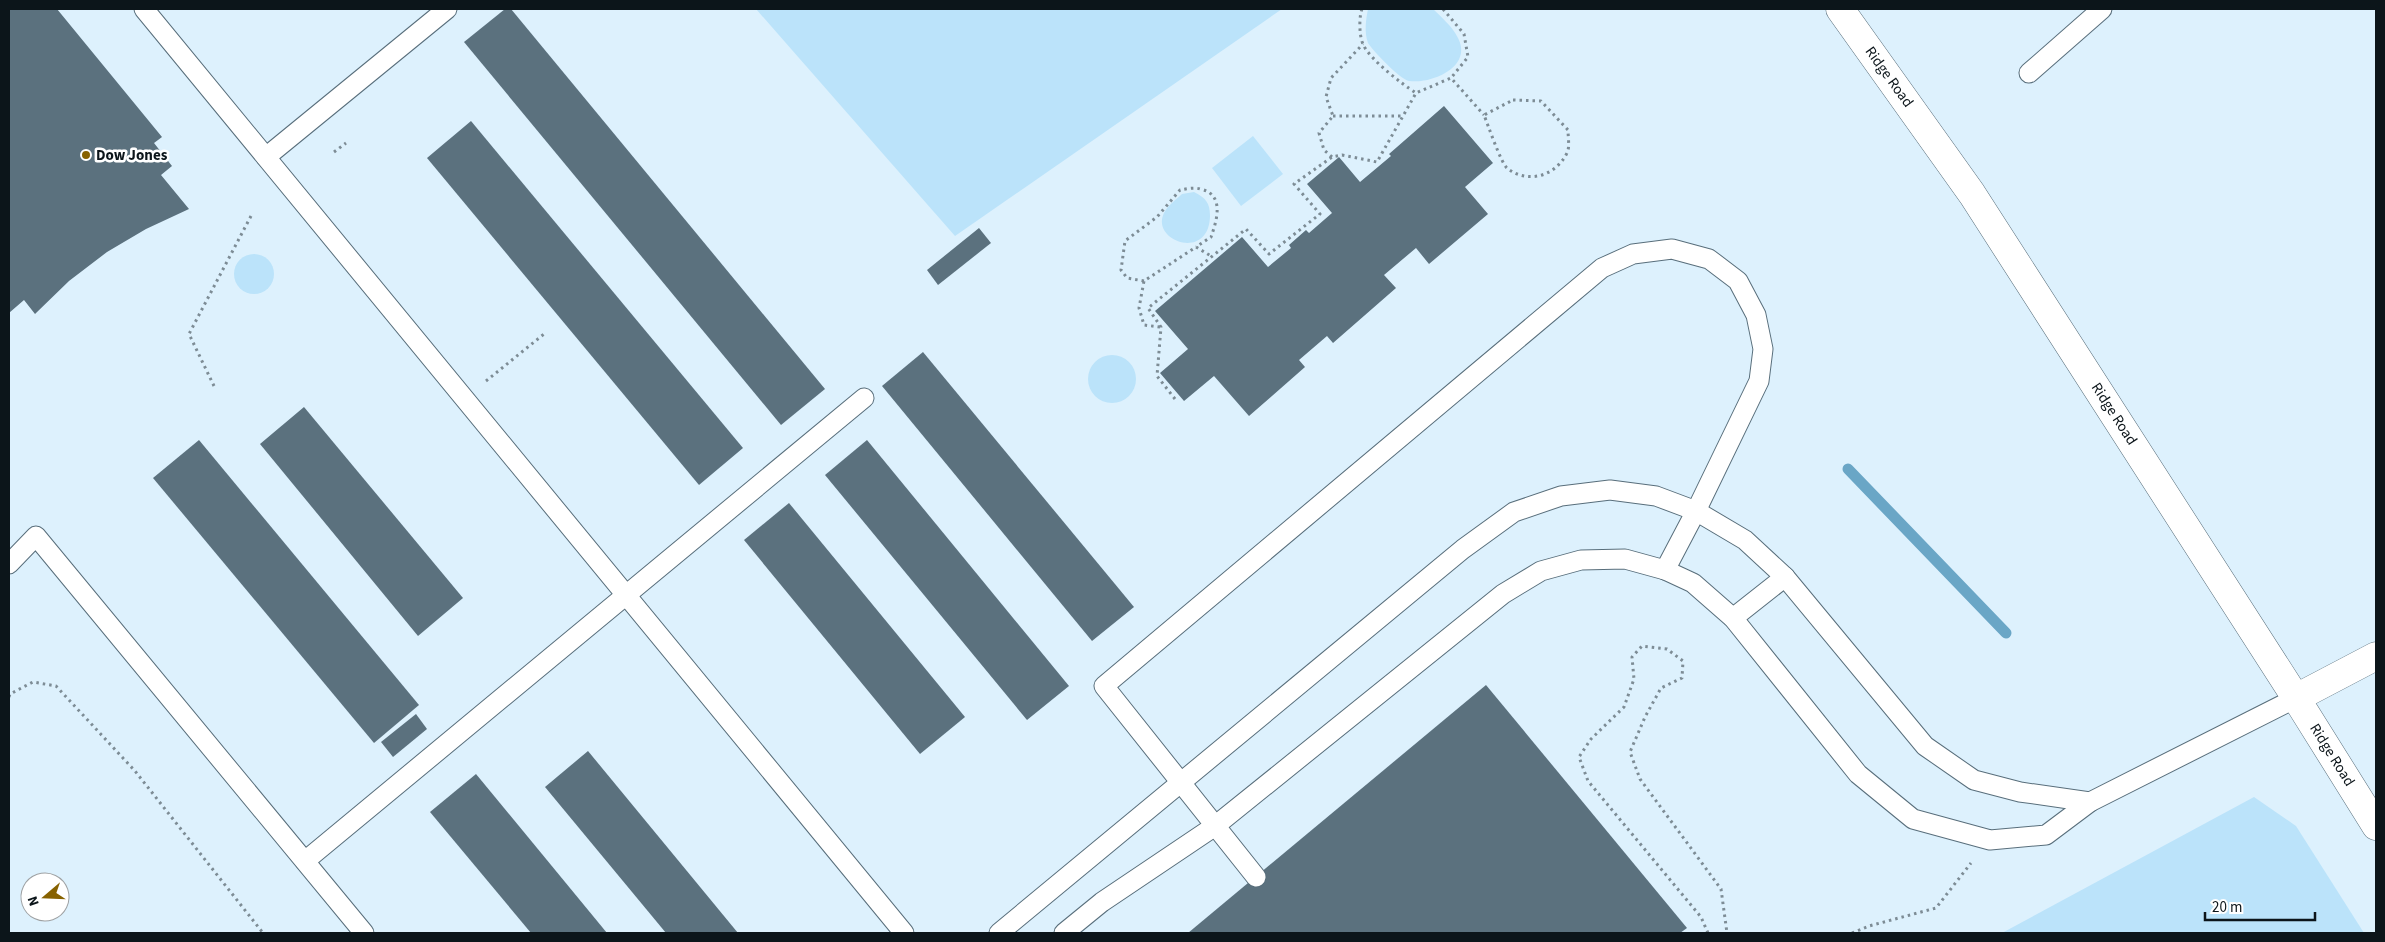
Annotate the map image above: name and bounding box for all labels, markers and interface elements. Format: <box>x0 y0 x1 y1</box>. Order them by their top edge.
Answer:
street label: Ridge Road <box>1860 42 1918 112</box>
place label: Dow Jones <box>96 145 168 166</box>
marker: Dow Jones <box>80 149 92 161</box>
street label: Ridge Road <box>2086 379 2142 449</box>
street label: Ridge Road <box>2304 720 2360 790</box>
north arrow <box>20 872 70 922</box>
scale bar <box>2205 890 2315 922</box>
text: N <box>23 893 45 909</box>
text: 20 m <box>2212 897 2242 918</box>

